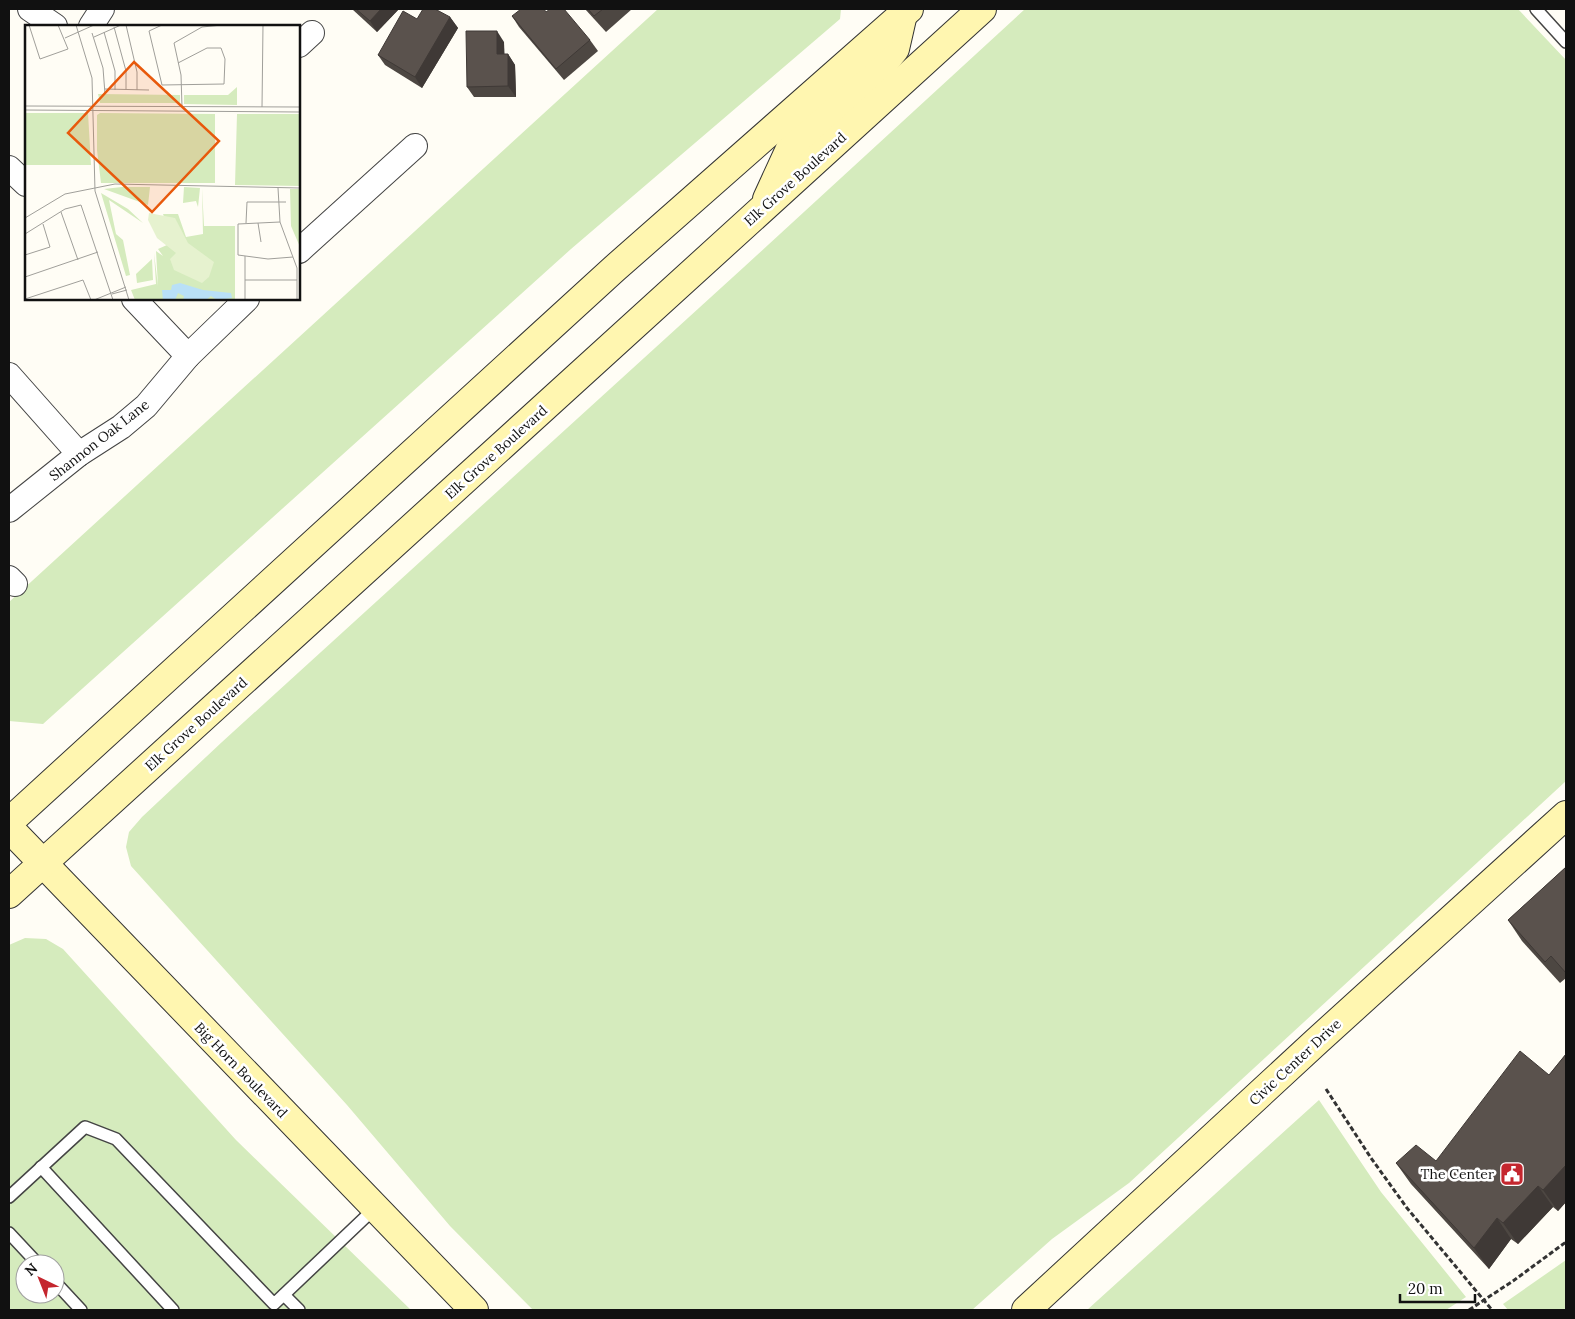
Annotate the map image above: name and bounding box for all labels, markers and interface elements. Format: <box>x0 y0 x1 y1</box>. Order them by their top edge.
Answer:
inset map <box>25 25 300 300</box>
street label: Elk Grove Boulevard <box>740 128 850 230</box>
street label: Shannon Oak Lane <box>45 395 153 485</box>
street label: Elk Grove Boulevard <box>441 401 551 503</box>
street label: Elk Grove Boulevard <box>141 673 251 775</box>
street label: Civic Center Drive <box>1245 1014 1345 1109</box>
street label: Big Horn Boulevard <box>191 1018 291 1122</box>
public building icon: The Center <box>1499 1161 1525 1187</box>
place label: The Center <box>1421 1165 1494 1183</box>
north arrow <box>15 1254 65 1304</box>
text: N <box>21 1259 41 1280</box>
scale bar <box>1400 1272 1475 1304</box>
text: 20 m <box>1408 1279 1443 1298</box>

